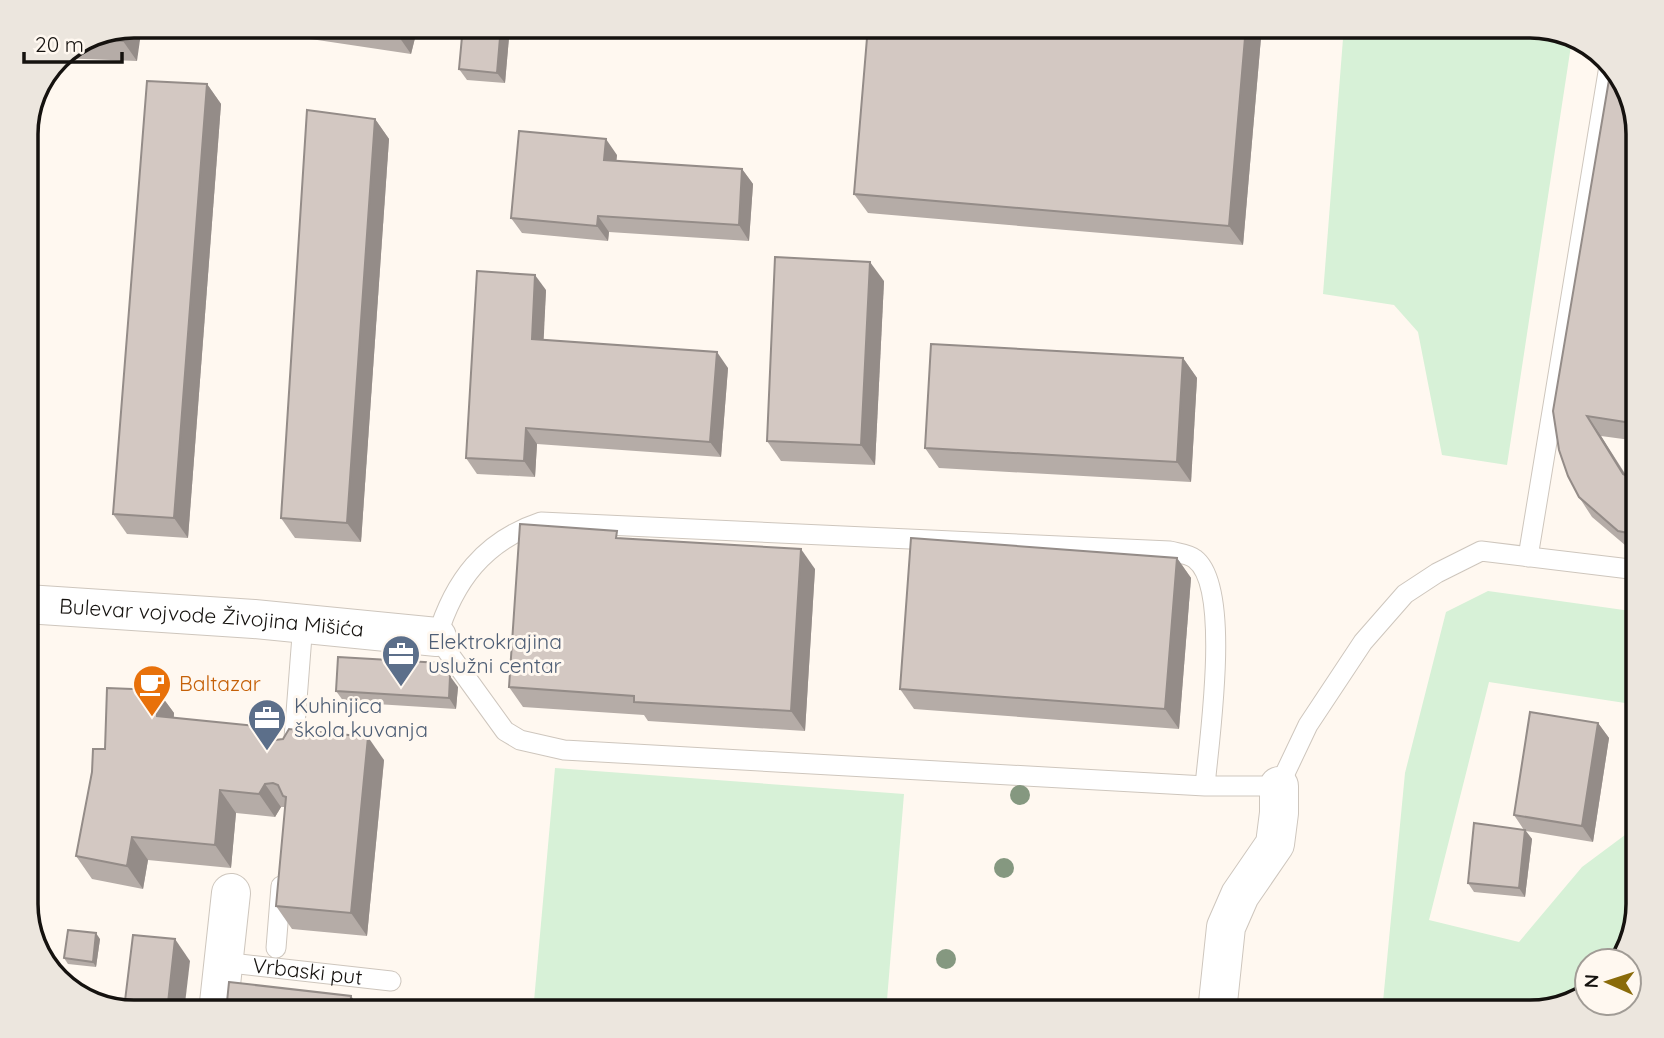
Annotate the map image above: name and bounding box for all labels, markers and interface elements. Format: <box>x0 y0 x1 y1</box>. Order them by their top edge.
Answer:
scale bar <box>24 21 122 65</box>
text: 20 m <box>35 31 84 57</box>
street label: Bulevar vojvode Živojina Mišića <box>58 592 365 642</box>
place label: Elektrokrajina uslužni centar <box>428 628 562 678</box>
office icon: Elektrokrajina uslužni centar <box>380 633 422 688</box>
cafe icon: Baltazar <box>131 663 173 718</box>
place label: Baltazar <box>179 670 261 696</box>
place label: Kuhinjica škola kuvanja <box>294 692 428 742</box>
office icon: Kuhinjica škola kuvanja <box>246 697 288 752</box>
north arrow <box>1573 947 1643 1017</box>
street label: Vrbaski put <box>251 952 364 990</box>
text: N <box>1579 974 1603 989</box>

